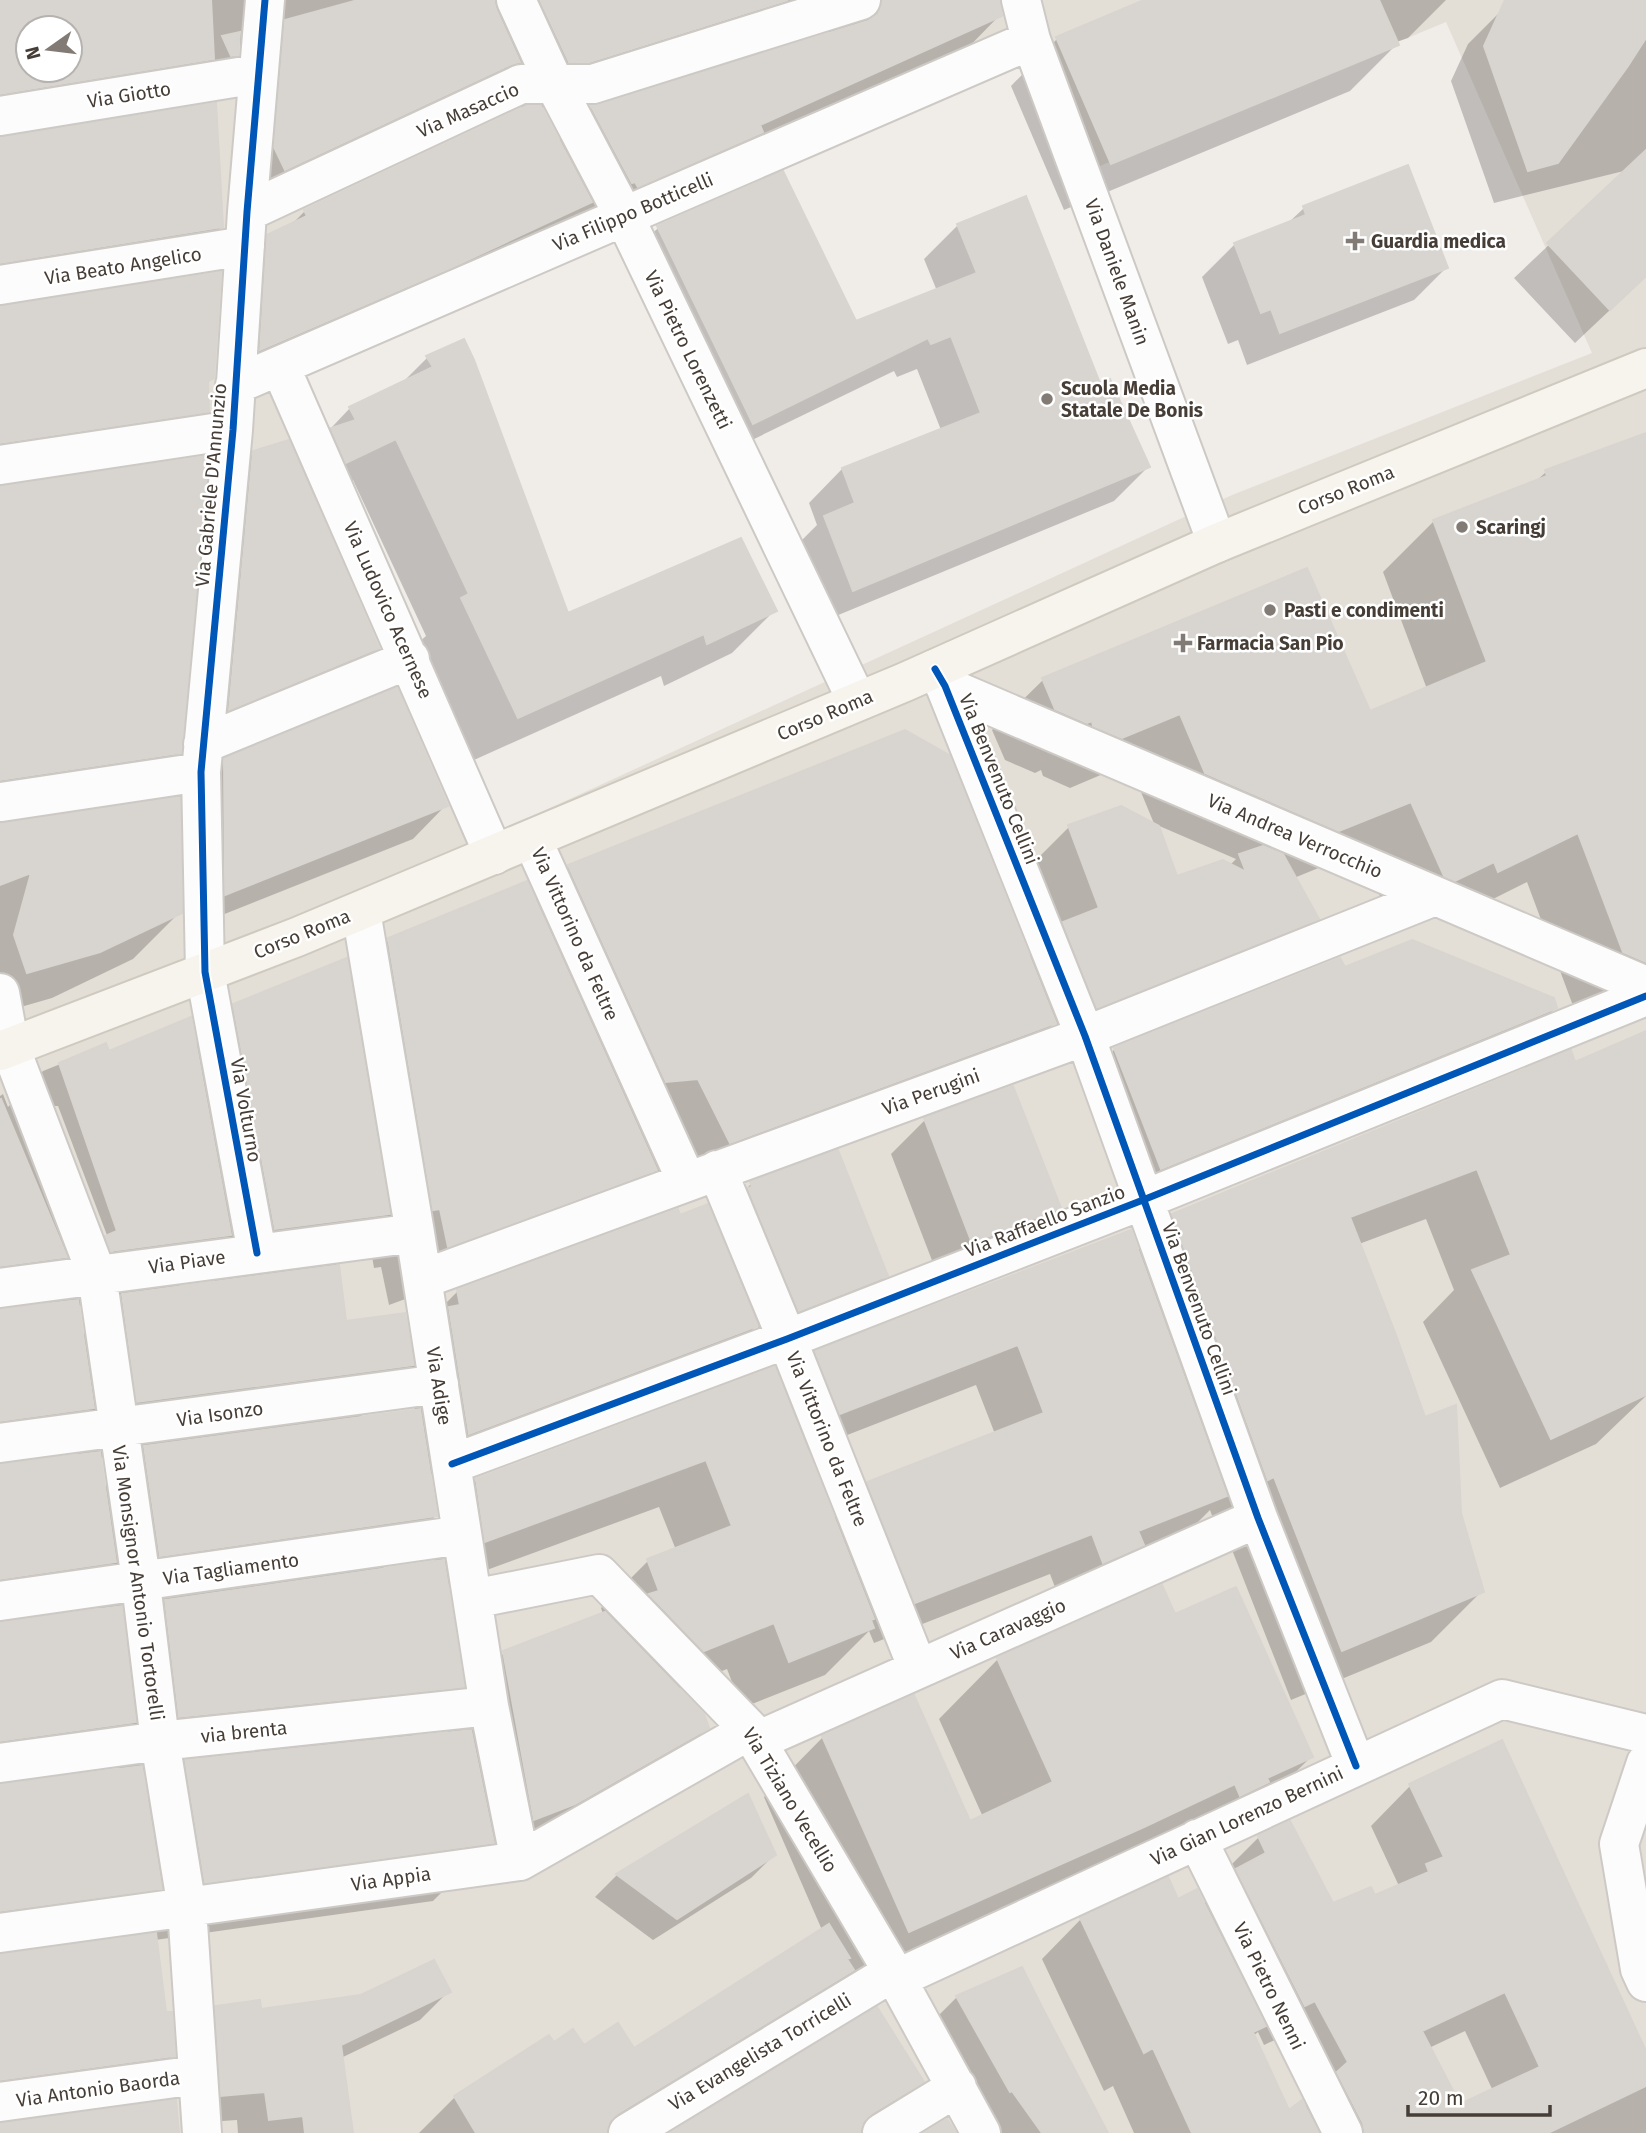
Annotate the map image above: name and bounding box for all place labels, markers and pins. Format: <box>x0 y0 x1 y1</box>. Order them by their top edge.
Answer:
place label: Guardia medica <box>1371 230 1506 253</box>
marker: Guardia medica <box>1345 231 1365 251</box>
place label: Scuola Media Statale De Bonis <box>1061 377 1203 422</box>
marker: Scuola Media Statale De Bonis <box>1039 391 1055 407</box>
place label: Scaringj <box>1476 516 1546 539</box>
marker: Scaringj <box>1454 519 1470 535</box>
place label: Pasti e condimenti <box>1284 599 1444 622</box>
marker: Pasti e condimenti <box>1262 602 1278 618</box>
place label: Farmacia San Pio <box>1197 632 1344 655</box>
marker: Farmacia San Pio <box>1175 635 1191 651</box>

